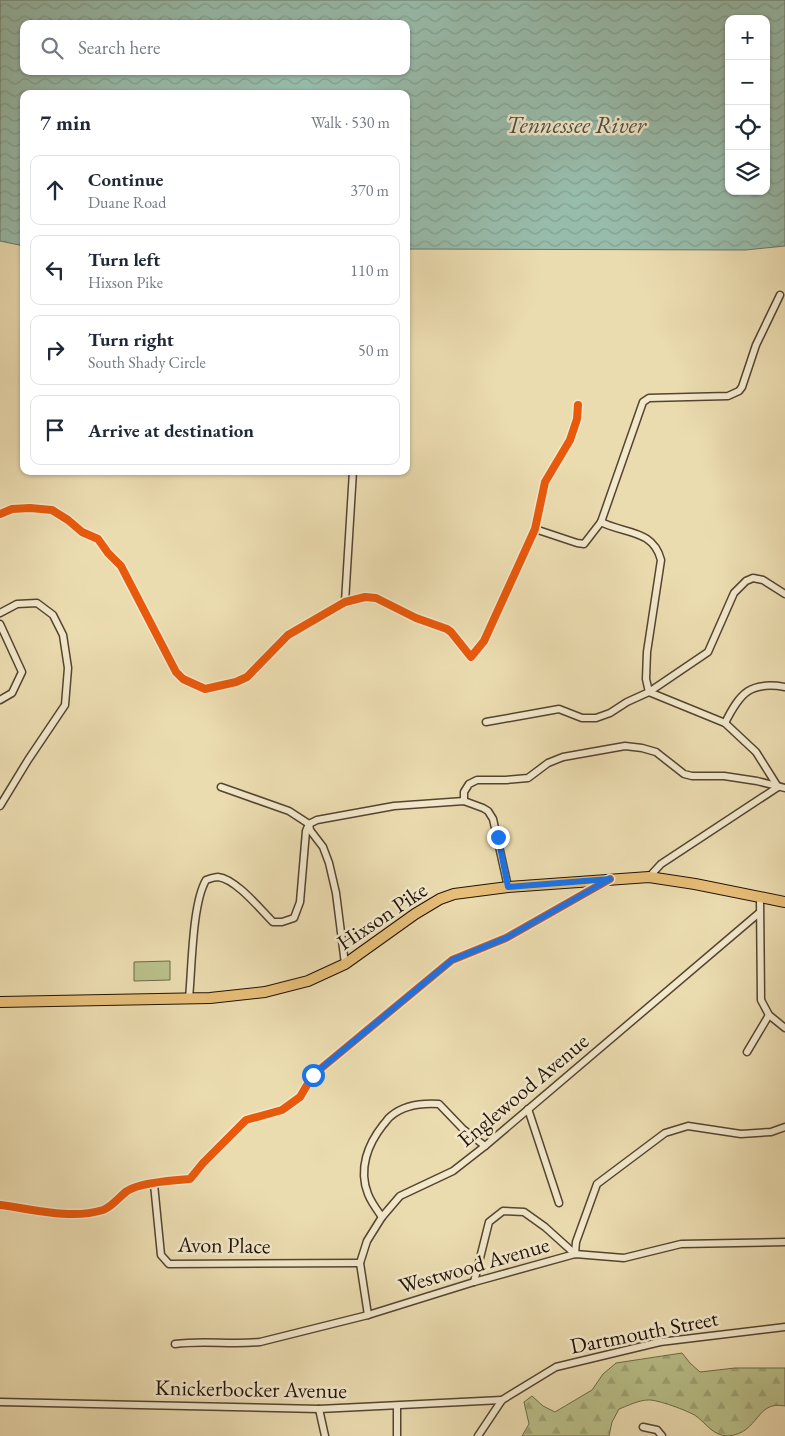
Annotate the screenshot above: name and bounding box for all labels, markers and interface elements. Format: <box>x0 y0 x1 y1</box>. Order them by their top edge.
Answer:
map controls <box>725 15 770 195</box>
button: + <box>725 15 770 60</box>
search box <box>20 20 410 75</box>
icon: search <box>38 34 66 62</box>
text: Search here <box>78 35 160 60</box>
button: − <box>725 60 770 105</box>
button: locate <box>725 105 770 150</box>
text: 7 min <box>40 109 91 136</box>
water label: Tennessee River <box>506 109 648 140</box>
text: Walk · 530 m <box>311 112 390 133</box>
button: layers <box>725 150 770 195</box>
text: Continue <box>88 167 163 192</box>
icon: ahead <box>41 176 69 204</box>
text: 370 m <box>350 180 389 201</box>
text: Duane Road <box>88 192 166 213</box>
text: Turn left <box>88 247 160 272</box>
icon: left <box>41 256 69 284</box>
text: 110 m <box>350 260 389 281</box>
text: Hixson Pike <box>88 272 163 293</box>
text: Turn right <box>88 327 174 352</box>
icon: right <box>41 336 69 364</box>
text: 50 m <box>358 340 389 361</box>
text: South Shady Circle <box>88 352 206 373</box>
icon: arrive <box>41 416 69 444</box>
text: Arrive at destination <box>88 418 254 443</box>
route end <box>487 826 510 849</box>
street label: Hixson Pike <box>331 875 433 957</box>
street label: Englewood Avenue <box>451 1026 595 1153</box>
route start <box>302 1064 325 1087</box>
street label: Avon Place <box>176 1230 271 1260</box>
street label: Westwood Avenue <box>395 1230 553 1300</box>
street label: Dartmouth Street <box>568 1303 721 1361</box>
street label: Knickerbocker Avenue <box>155 1373 348 1405</box>

